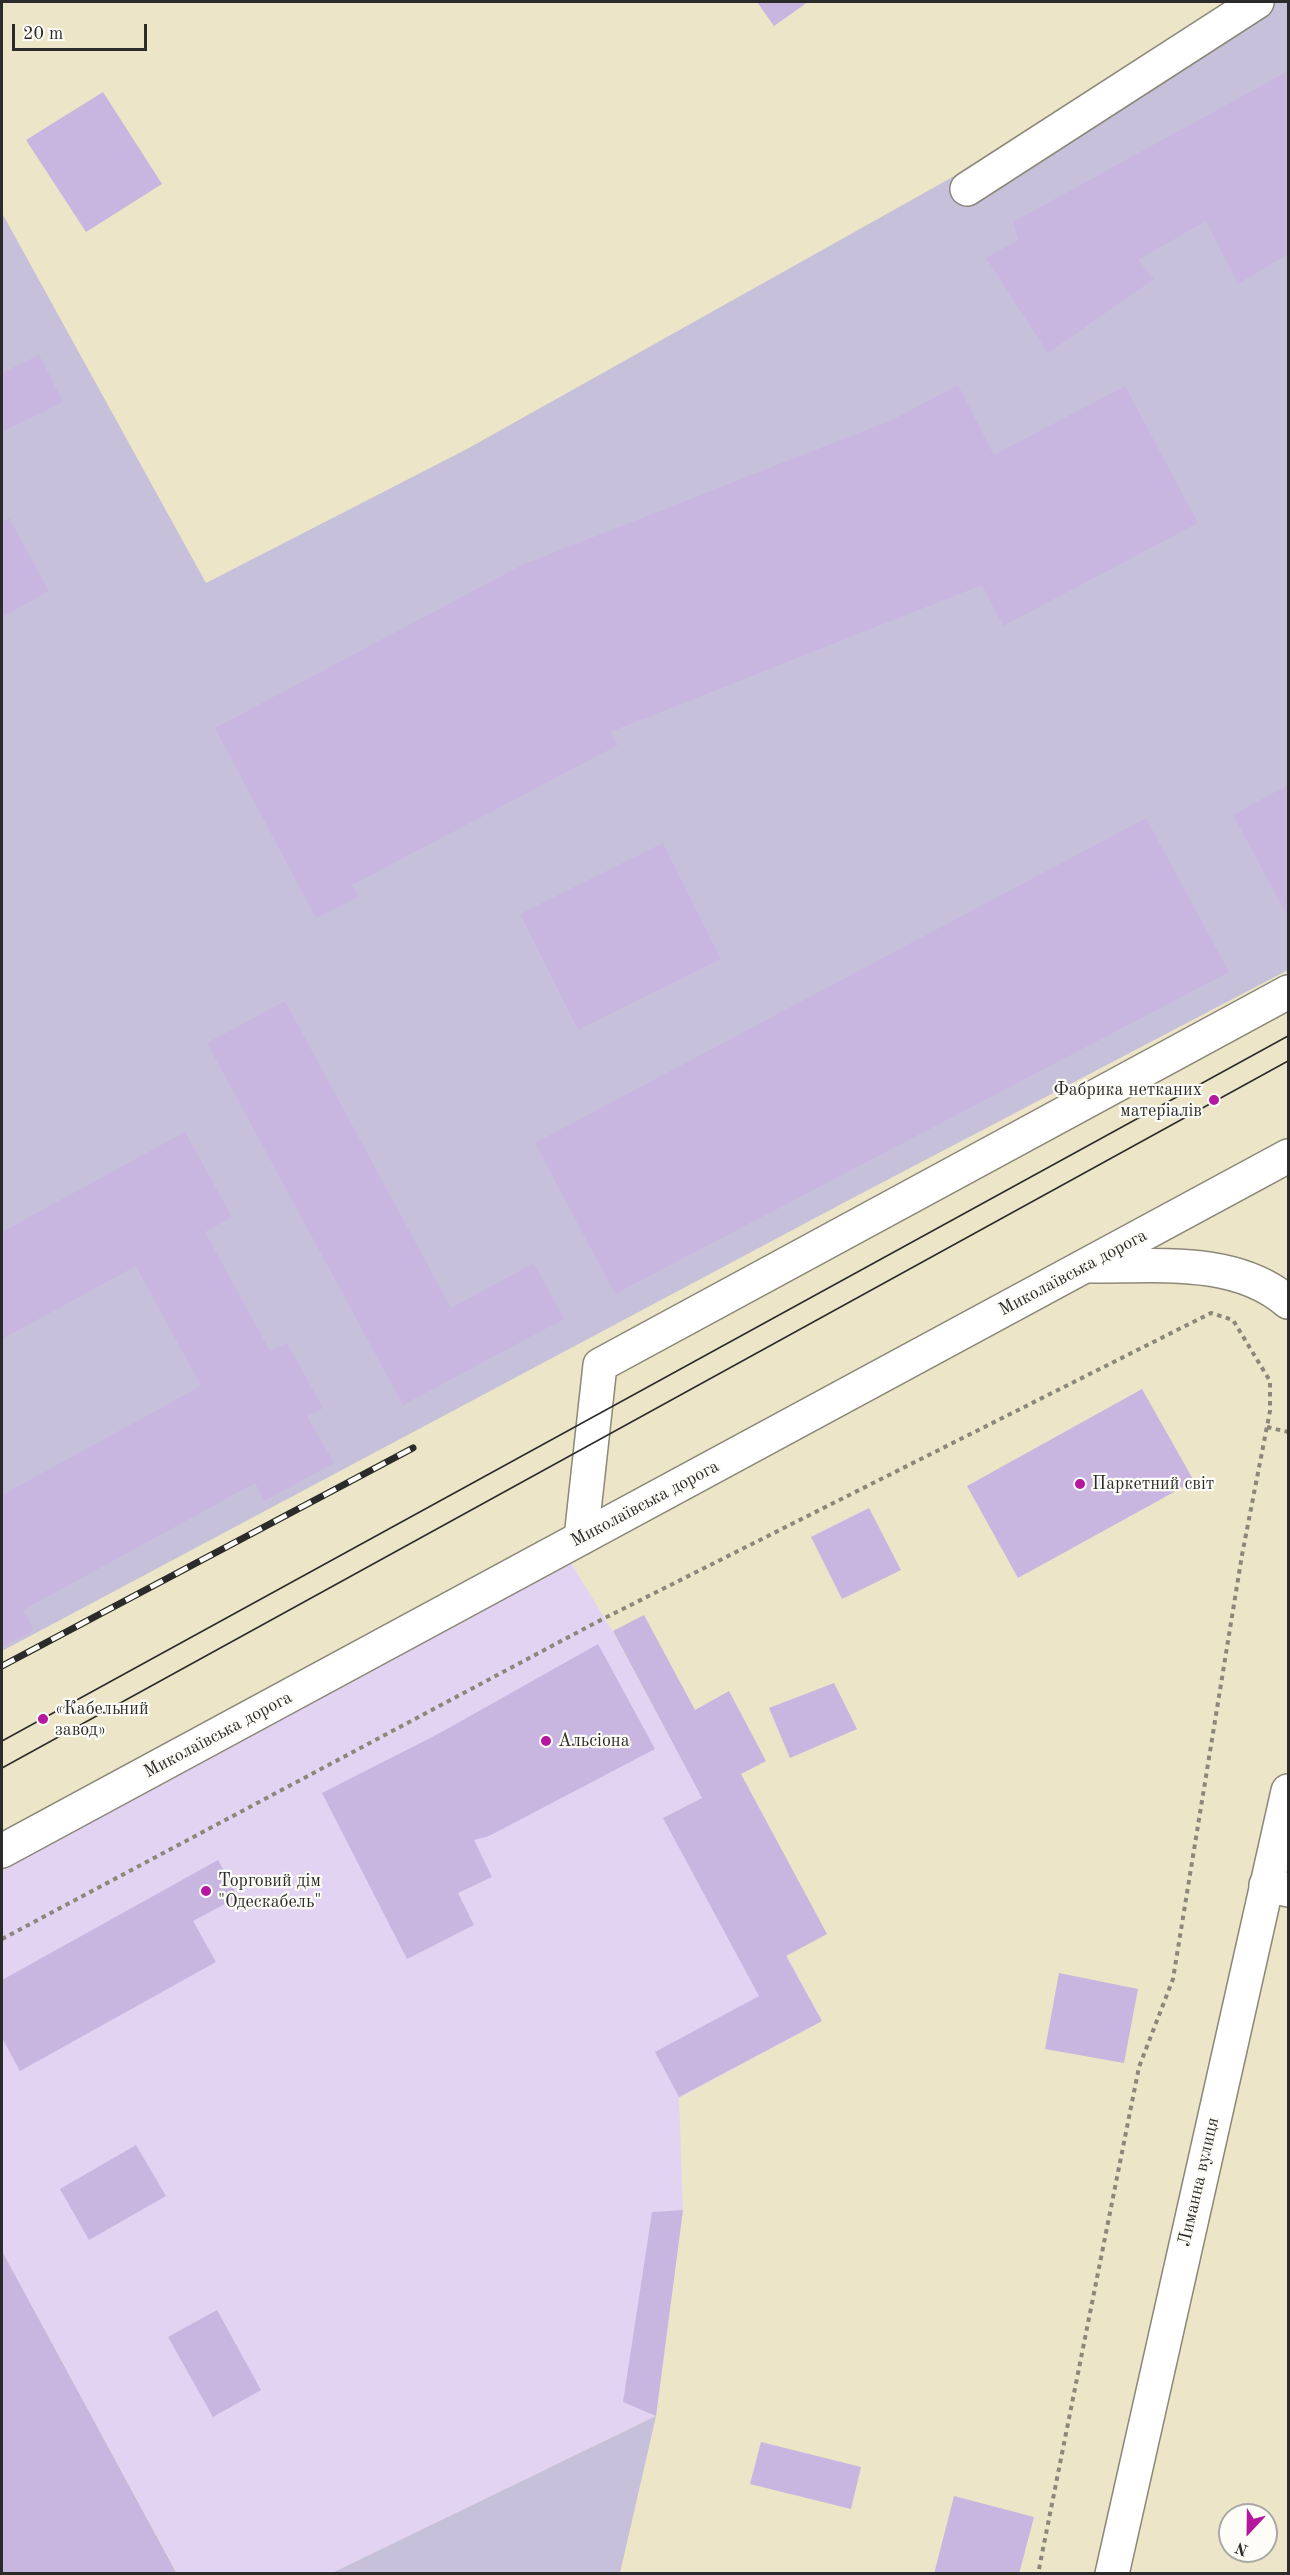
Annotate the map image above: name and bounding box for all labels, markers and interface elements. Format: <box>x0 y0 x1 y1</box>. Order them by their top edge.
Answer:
scale bar <box>15 12 150 50</box>
text: 20 m <box>23 25 63 43</box>
place label: Фабрика нетканих матеріалів <box>1054 1079 1202 1122</box>
marker: Фабрика нетканих матеріалів <box>1207 1093 1221 1107</box>
street label: Миколаївська дорога <box>995 1225 1151 1321</box>
street label: Миколаївська дорога <box>567 1456 723 1552</box>
place label: Паркетний світ <box>1092 1473 1214 1495</box>
marker: Паркетний світ <box>1073 1477 1087 1491</box>
street label: Миколаївська дорога <box>140 1687 296 1783</box>
place label: «Кабельний завод» <box>55 1698 149 1740</box>
marker: «Кабельний завод» <box>36 1712 50 1726</box>
place label: Альсіона <box>558 1730 630 1752</box>
marker: Альсіона <box>539 1734 553 1748</box>
place label: Торговий дім "Одескабель" <box>218 1870 321 1912</box>
marker: Торговий дім "Одескабель" <box>199 1884 213 1898</box>
street label: Лиманна вулиця <box>1174 2115 1224 2249</box>
north arrow <box>1218 2503 1278 2563</box>
text: N <box>1233 2538 1251 2558</box>

